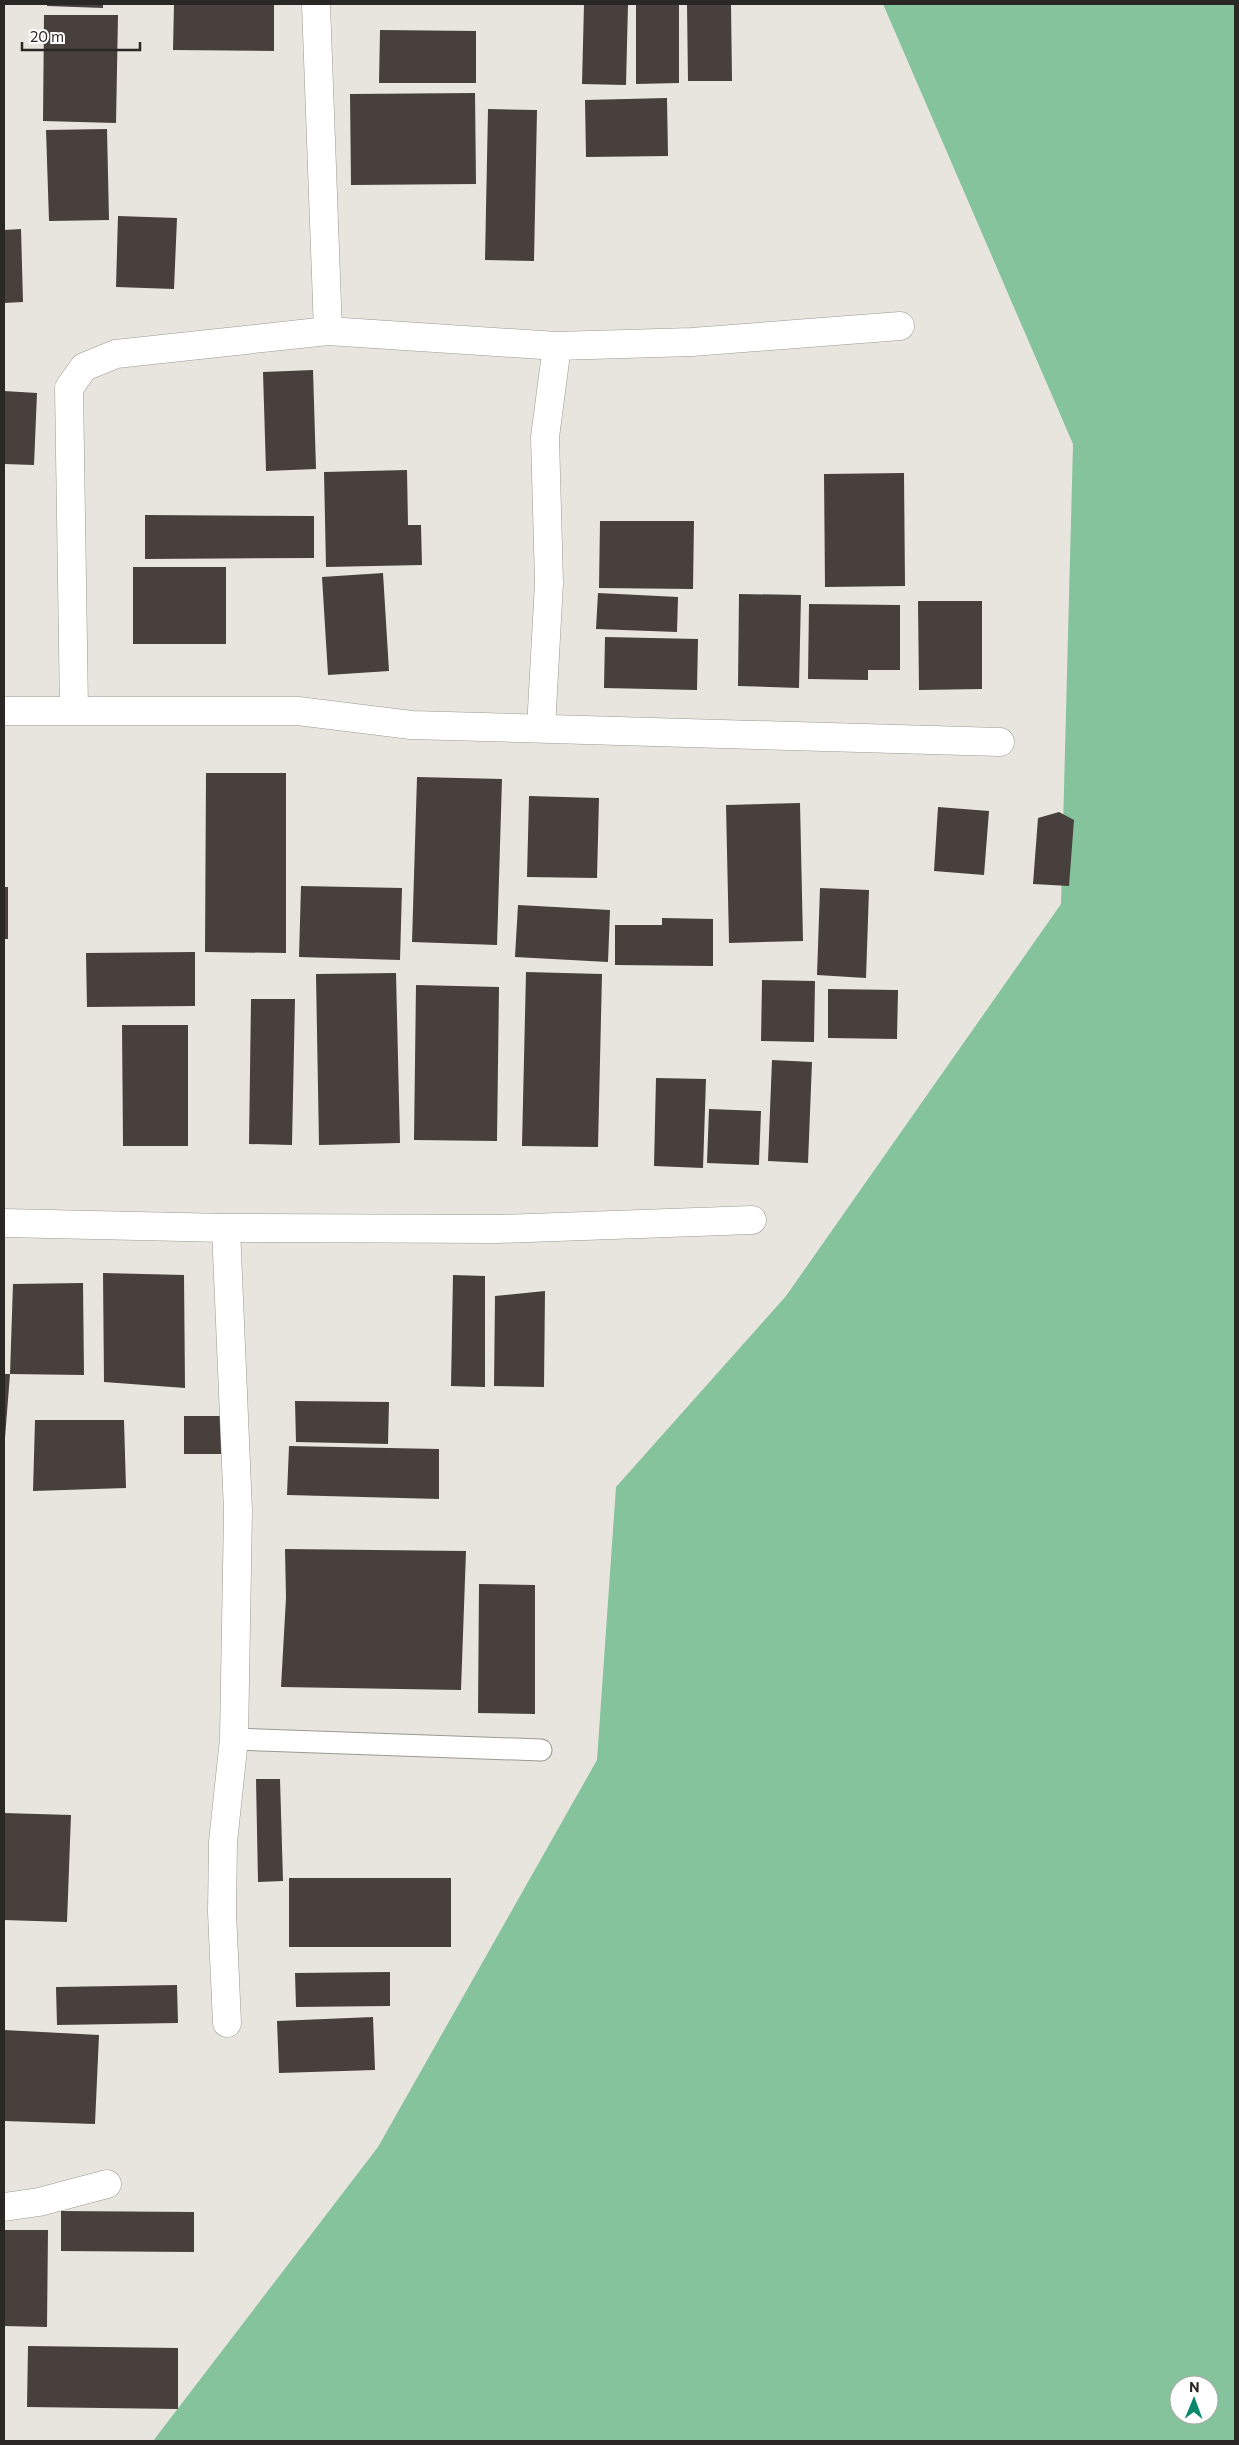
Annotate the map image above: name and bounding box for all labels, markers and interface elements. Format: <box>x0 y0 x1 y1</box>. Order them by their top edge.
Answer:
scale bar <box>22 20 140 52</box>
text: 20 m <box>30 27 64 45</box>
north arrow <box>1169 2375 1219 2425</box>
text: N <box>1189 2378 1200 2395</box>

